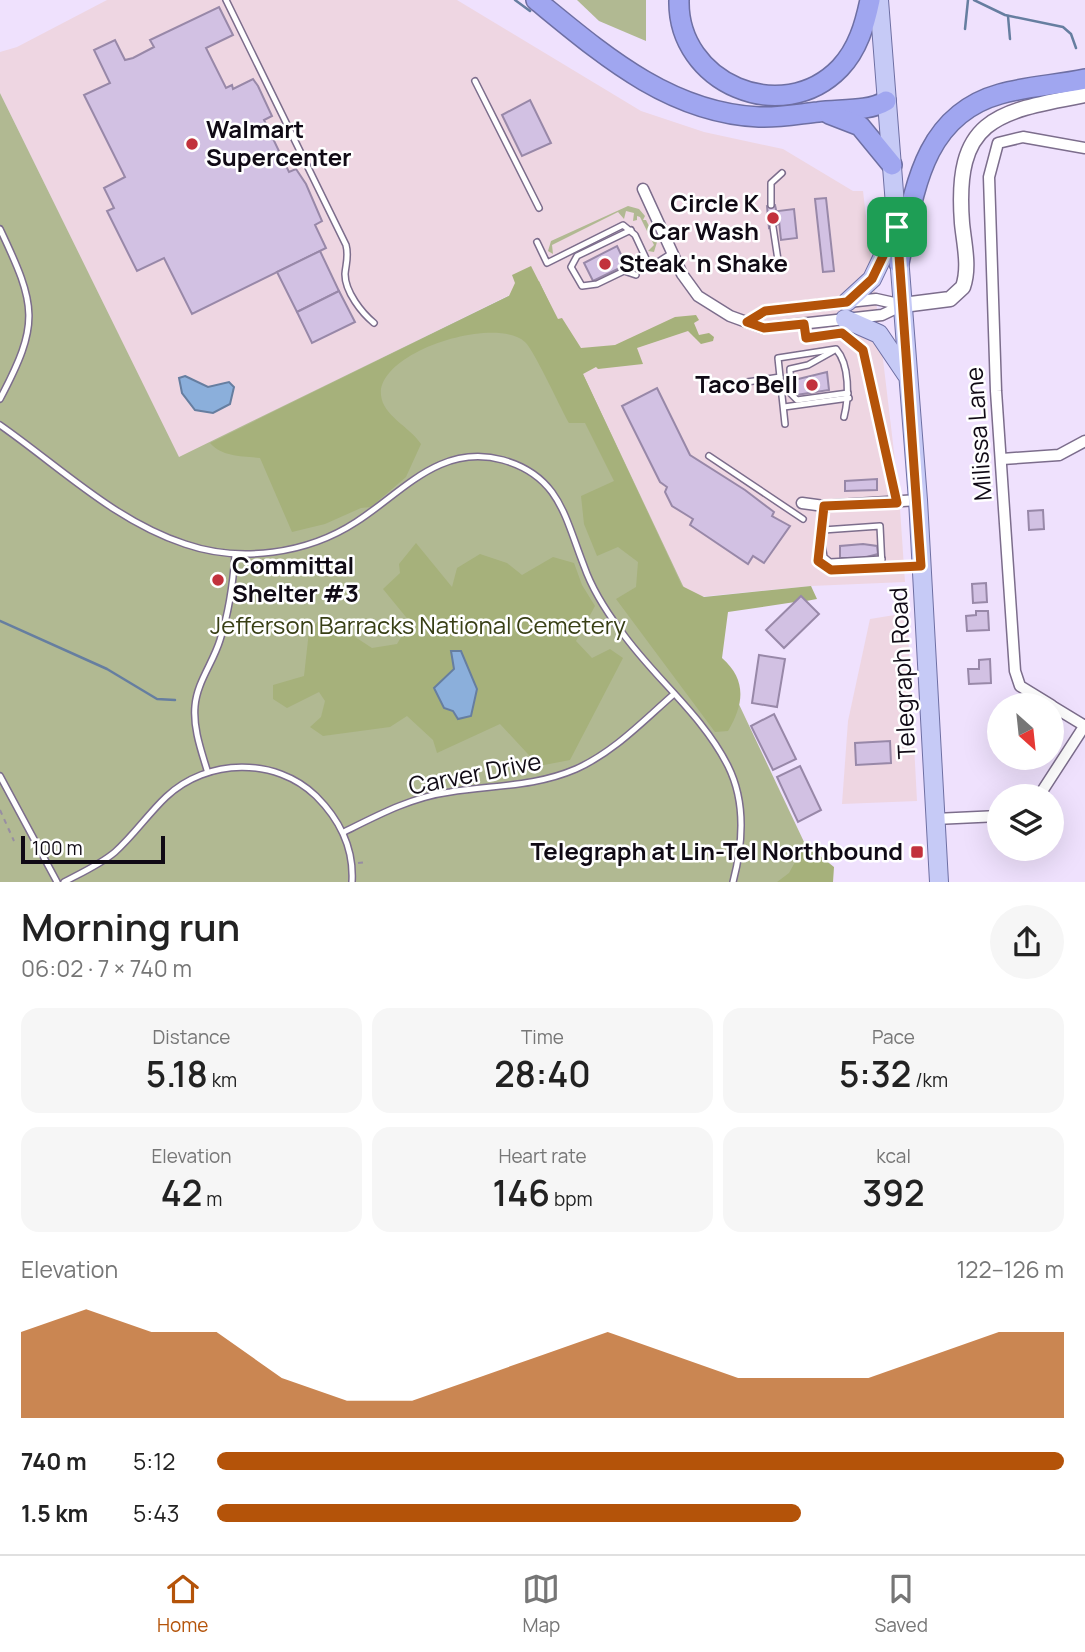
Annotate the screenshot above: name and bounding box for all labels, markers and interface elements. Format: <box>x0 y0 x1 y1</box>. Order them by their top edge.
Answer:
place label: Walmart Supercenter <box>206 112 352 173</box>
marker: Walmart Supercenter <box>184 136 200 152</box>
place label: Circle K Car Wash <box>649 186 759 247</box>
pin <box>867 197 927 257</box>
icon: arrive <box>878 208 916 246</box>
marker: Circle K Car Wash <box>765 210 781 226</box>
place label: Steak 'n Shake <box>619 246 788 279</box>
marker: Steak 'n Shake <box>597 256 613 272</box>
street label: Milissa Lane <box>956 366 999 502</box>
place label: Taco Bell <box>695 367 798 400</box>
marker: Taco Bell <box>804 377 820 393</box>
place label: Committal Shelter #3 <box>232 548 359 609</box>
marker: Committal Shelter #3 <box>210 572 226 588</box>
street label: Telegraph Road <box>881 586 922 760</box>
park label: Jefferson Barracks National Cemetery <box>210 608 626 641</box>
north arrow <box>987 693 1064 770</box>
map controls <box>987 693 1064 861</box>
street label: Carver Drive <box>406 744 544 802</box>
button: layers <box>987 784 1064 861</box>
scale bar <box>21 833 164 865</box>
place label: Telegraph at Lin-Tel Northbound <box>531 834 903 867</box>
text: 100 m <box>32 835 83 861</box>
marker: Telegraph at Lin-Tel Northbound <box>909 844 925 860</box>
text: Morning run <box>21 900 240 952</box>
button: share <box>990 905 1064 979</box>
text: 06:02 · 7 × 740 m <box>21 952 192 984</box>
text: Distance <box>153 1024 230 1050</box>
text: Time <box>521 1024 564 1050</box>
text: Pace <box>872 1024 915 1050</box>
text: 5.18 <box>146 1050 208 1098</box>
text: 28:40 <box>494 1050 591 1098</box>
text: 5:32 <box>839 1050 911 1098</box>
text: km <box>208 1067 237 1093</box>
text: /km <box>911 1067 948 1093</box>
text: Elevation <box>151 1143 232 1169</box>
text: Heart rate <box>498 1143 587 1169</box>
text: kcal <box>876 1143 911 1169</box>
text: 42 <box>161 1169 202 1217</box>
text: 146 <box>492 1169 550 1217</box>
text: 392 <box>862 1169 925 1217</box>
text: m <box>202 1186 222 1212</box>
text: bpm <box>550 1186 593 1212</box>
text: Elevation <box>21 1253 118 1285</box>
text: 122–126 m <box>956 1253 1064 1285</box>
text: 740 m <box>21 1445 87 1477</box>
text: 5:12 <box>133 1445 175 1477</box>
text: 1.5 km <box>21 1497 88 1529</box>
text: 5:43 <box>133 1497 179 1529</box>
tab: Home <box>157 1570 208 1638</box>
tab: Map <box>522 1570 560 1638</box>
tab: Saved <box>874 1570 928 1638</box>

